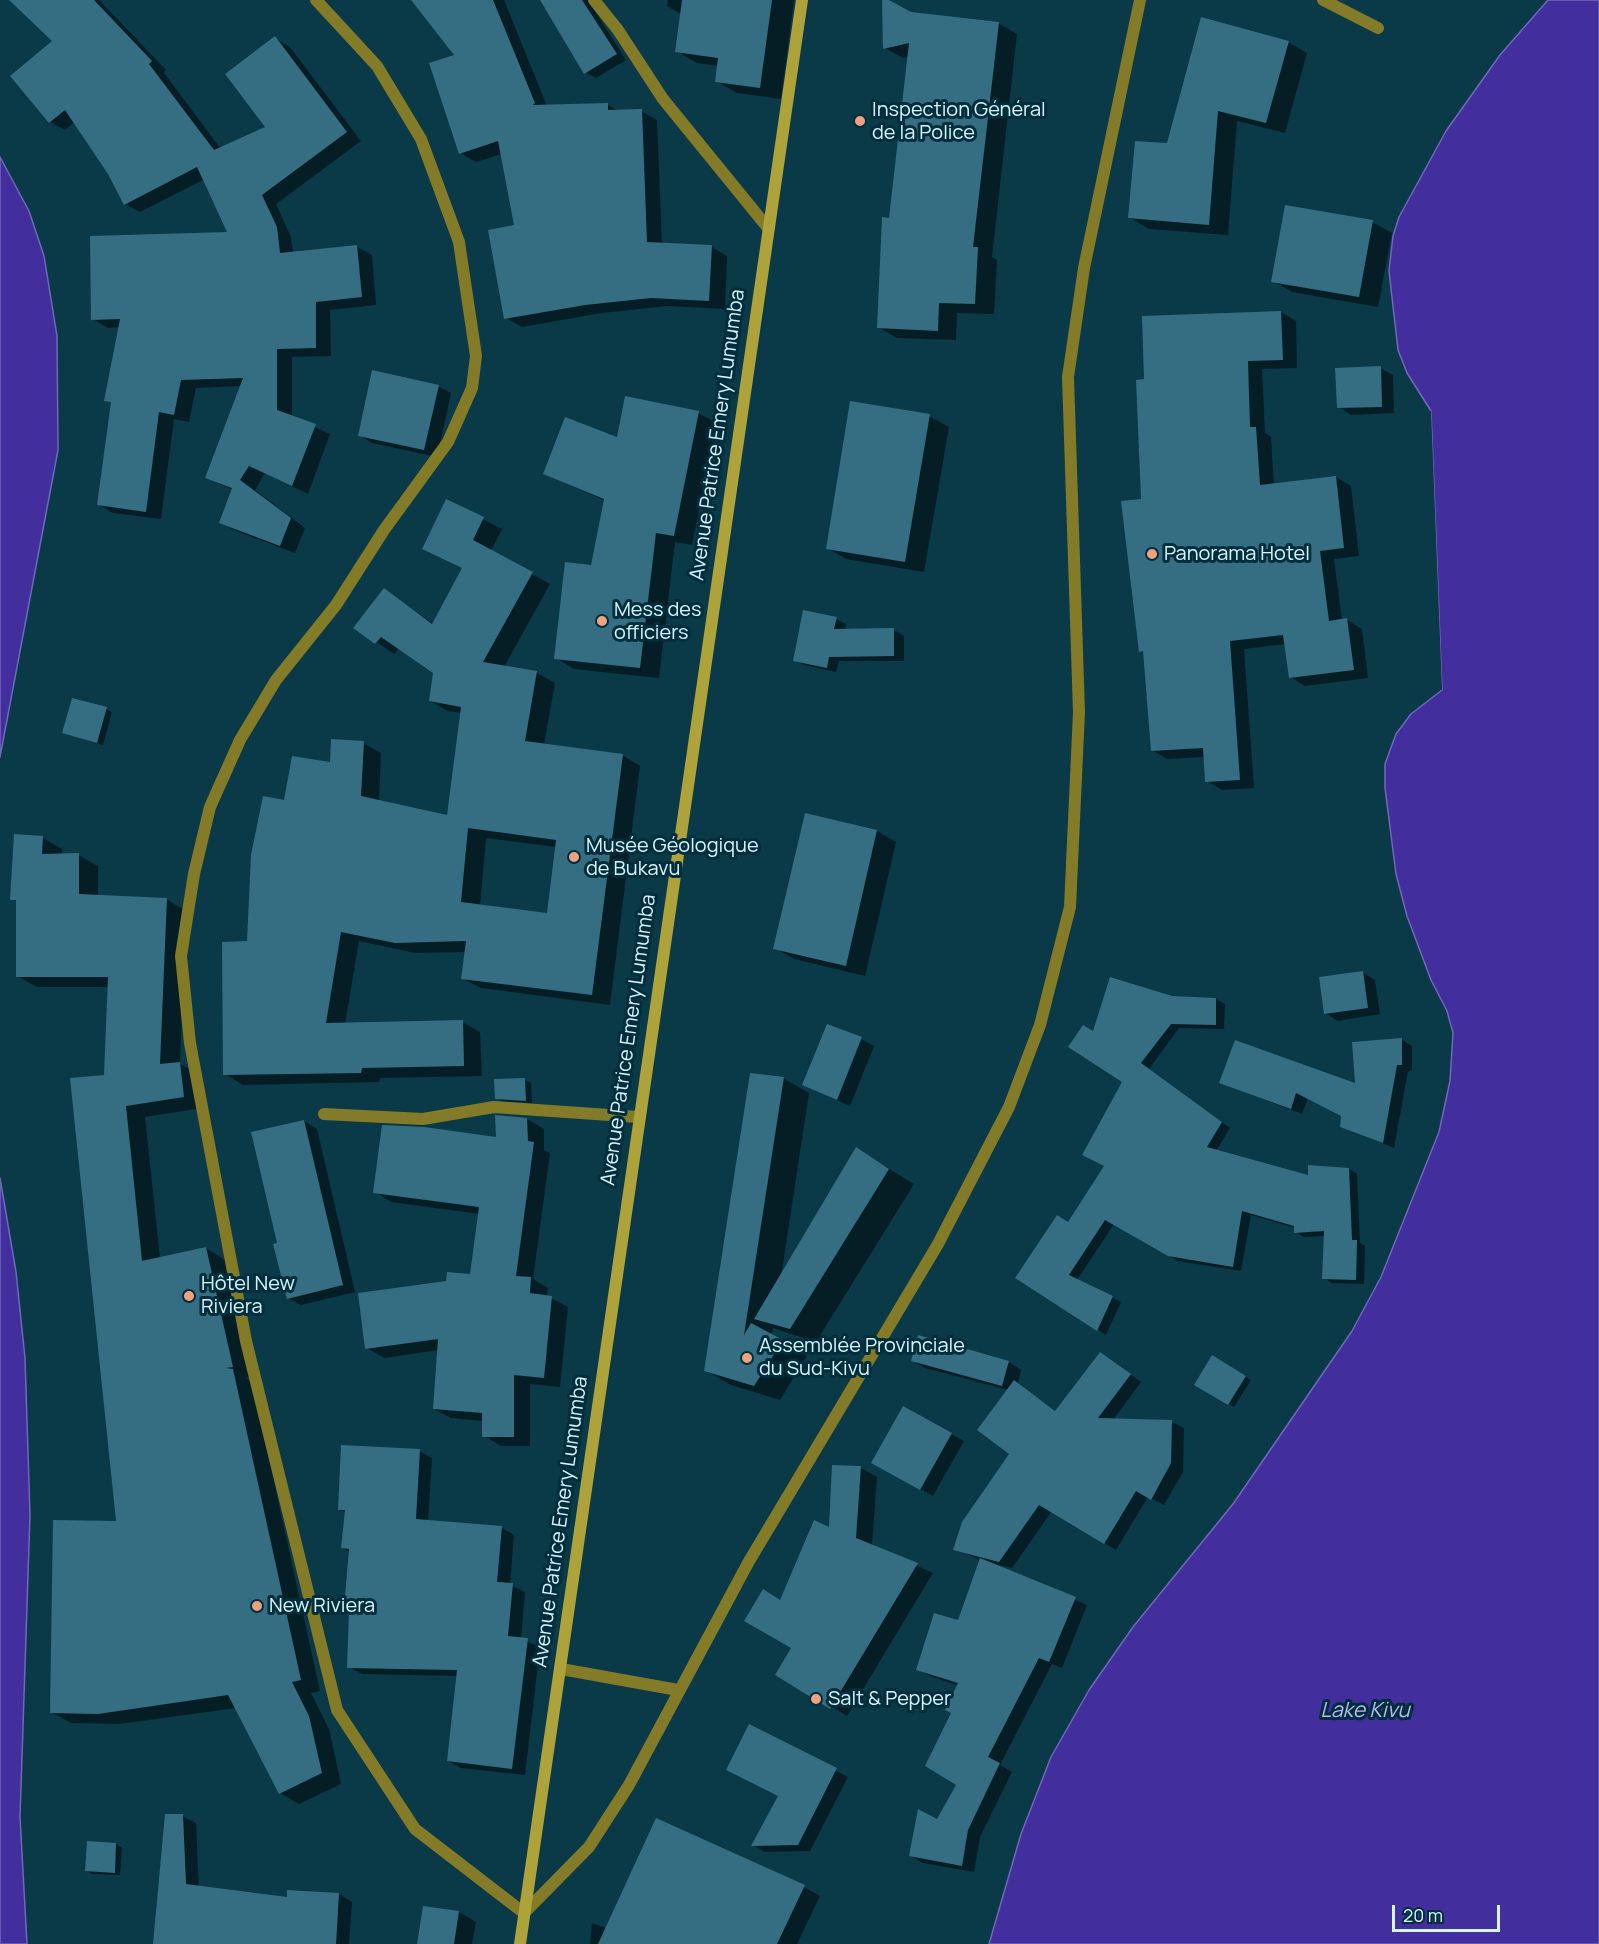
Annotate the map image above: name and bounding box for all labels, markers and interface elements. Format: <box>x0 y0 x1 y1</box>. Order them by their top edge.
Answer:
place label: Inspection Général de la Police <box>872 98 1046 145</box>
marker: Inspection Général de la Police <box>853 114 867 128</box>
street label: Avenue Patrice Emery Lumumba <box>686 288 750 582</box>
place label: Panorama Hotel <box>1164 542 1310 566</box>
marker: Panorama Hotel <box>1145 547 1159 561</box>
place label: Mess des officiers <box>614 598 702 645</box>
marker: Mess des officiers <box>595 614 609 628</box>
place label: Musée Géologique de Bukavu <box>586 834 759 881</box>
marker: Musée Géologique de Bukavu <box>567 850 581 864</box>
street label: Avenue Patrice Emery Lumumba <box>597 893 661 1187</box>
place label: Hôtel New Riviera <box>201 1272 295 1319</box>
marker: Hôtel New Riviera <box>182 1289 196 1303</box>
place label: Assemblée Provinciale du Sud-Kivu <box>759 1334 965 1381</box>
marker: Assemblée Provinciale du Sud-Kivu <box>740 1351 754 1365</box>
street label: Avenue Patrice Emery Lumumba <box>529 1375 593 1669</box>
place label: New Riviera <box>269 1594 375 1618</box>
marker: New Riviera <box>250 1599 264 1613</box>
place label: Salt & Pepper <box>828 1687 951 1711</box>
marker: Salt & Pepper <box>809 1692 823 1706</box>
water label: Lake Kivu <box>1320 1698 1410 1724</box>
scale bar <box>1395 1893 1503 1931</box>
text: 20 m <box>1403 1903 1443 1927</box>

